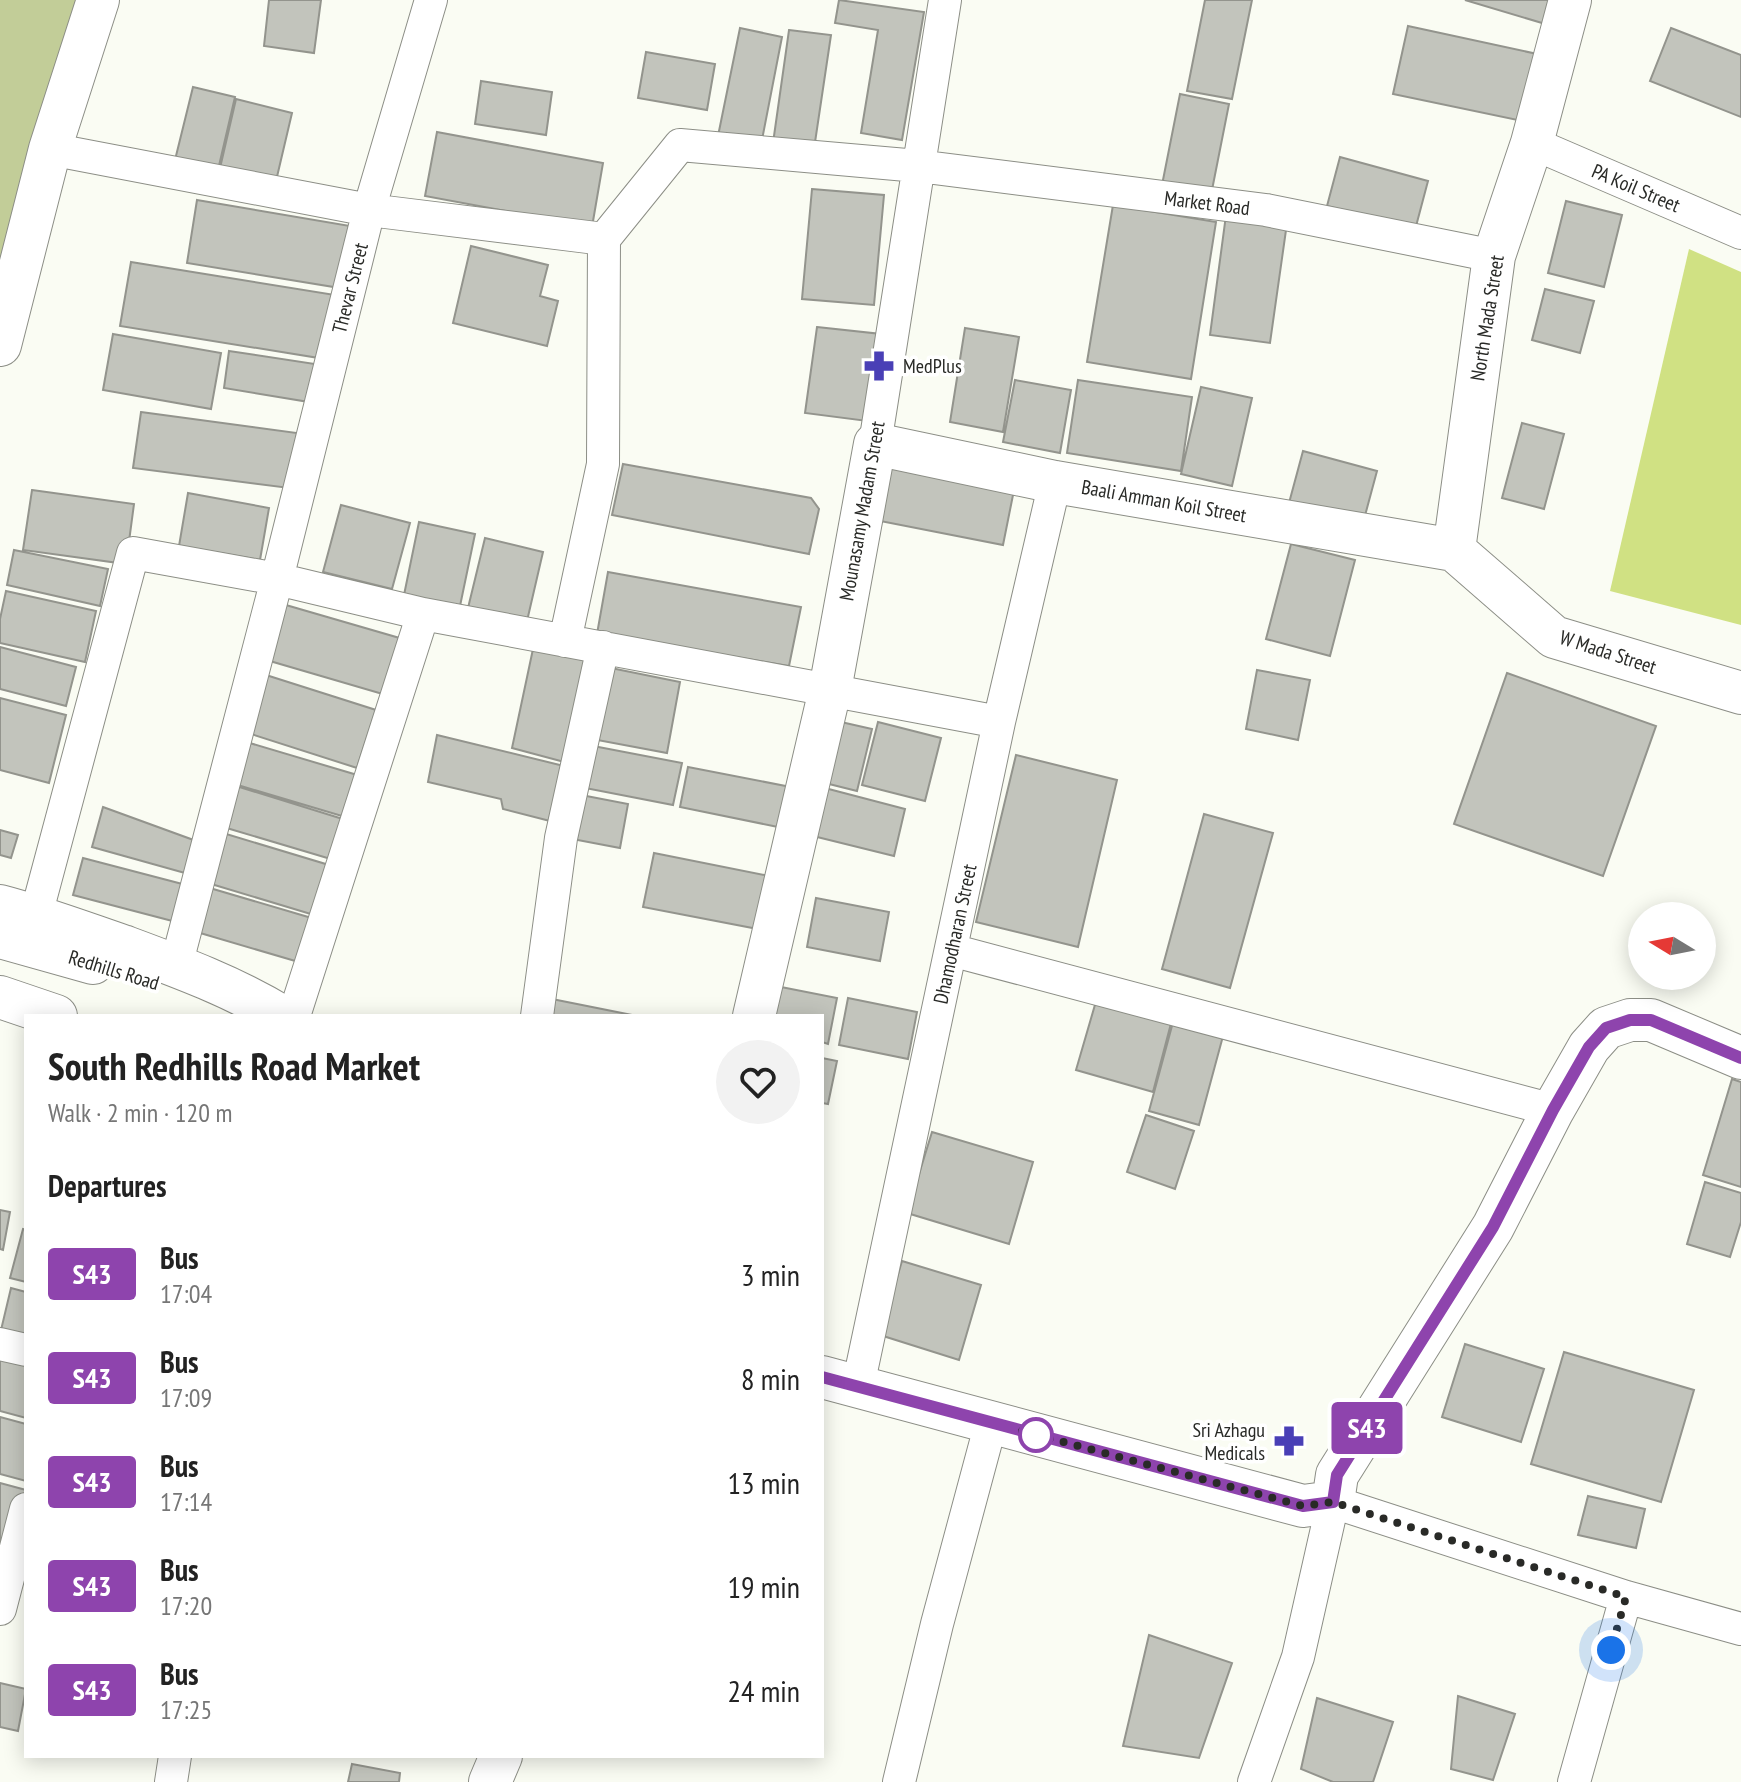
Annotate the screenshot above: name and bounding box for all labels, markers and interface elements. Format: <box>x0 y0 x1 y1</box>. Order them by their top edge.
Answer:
street label: PA Koil Street <box>1588 158 1685 218</box>
street label: Market Road <box>1163 185 1251 221</box>
street label: Thevar Street <box>326 239 374 336</box>
street label: North Mada Street <box>1464 253 1510 383</box>
pharmacy icon: MedPlus <box>862 349 896 383</box>
place label: MedPlus <box>903 353 962 379</box>
street label: Mounasamy Madam Street <box>833 419 891 603</box>
street label: Baali Amman Koil Street <box>1080 474 1249 528</box>
street label: W Mada Street <box>1556 624 1660 680</box>
street label: Dhamodharan Street <box>927 861 983 1006</box>
north arrow <box>1628 902 1716 990</box>
map controls <box>1628 902 1716 990</box>
street label: Redhills Road <box>66 944 162 996</box>
button: heart <box>716 1040 800 1124</box>
text: South Redhills Road Market <box>48 1041 420 1090</box>
text: Walk · 2 min · 120 m <box>48 1096 232 1129</box>
text: Departures <box>48 1166 166 1205</box>
text: Bus <box>160 1238 199 1277</box>
text: S43 <box>72 1255 112 1292</box>
text: 3 min <box>741 1255 800 1294</box>
text: 17:04 <box>160 1277 212 1310</box>
text: Bus <box>160 1342 199 1381</box>
text: S43 <box>72 1359 112 1396</box>
text: 8 min <box>741 1359 800 1398</box>
text: 17:09 <box>160 1381 212 1414</box>
line badge: S43 <box>1321 1402 1413 1454</box>
text: S43 <box>1347 1409 1387 1446</box>
place label: Sri Azhagu Medicals <box>1192 1417 1265 1466</box>
unlabelled marker <box>1019 1418 1053 1452</box>
pharmacy icon: Sri Azhagu Medicals <box>1272 1424 1306 1458</box>
text: Bus <box>160 1446 199 1485</box>
text: S43 <box>72 1463 112 1500</box>
text: 13 min <box>727 1463 800 1502</box>
text: 17:14 <box>160 1485 212 1518</box>
text: Bus <box>160 1550 199 1589</box>
text: S43 <box>72 1567 112 1604</box>
text: 19 min <box>727 1567 800 1606</box>
text: 17:20 <box>160 1589 212 1622</box>
your location <box>1591 1630 1631 1670</box>
text: Bus <box>160 1654 199 1693</box>
text: S43 <box>72 1671 112 1708</box>
text: 24 min <box>727 1671 800 1710</box>
text: 17:25 <box>160 1693 212 1726</box>

